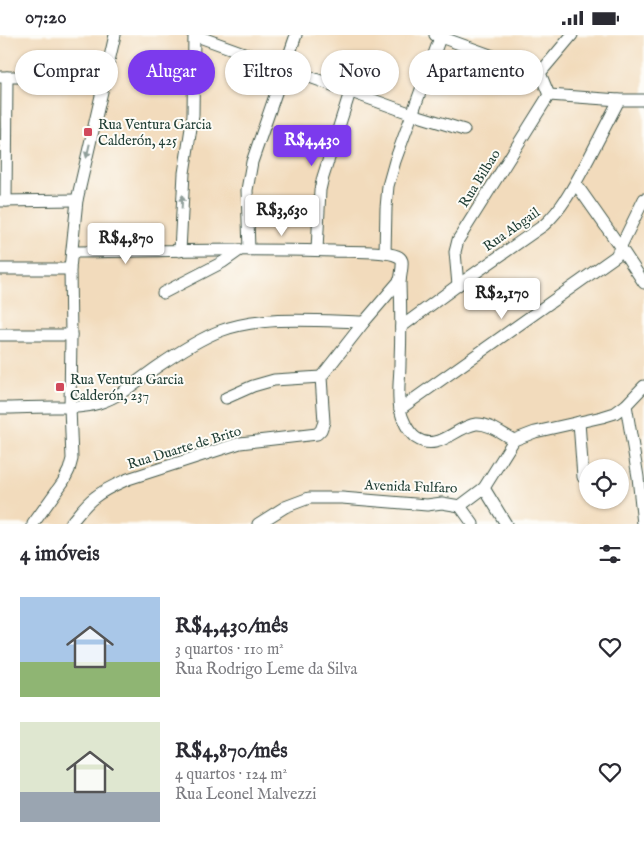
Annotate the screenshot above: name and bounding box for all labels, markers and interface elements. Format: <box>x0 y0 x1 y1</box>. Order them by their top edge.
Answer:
text: 07:20 <box>25 6 66 30</box>
chip: Comprar <box>15 50 118 95</box>
chip: Alugar <box>128 50 215 95</box>
chip: Filtros <box>225 50 311 95</box>
chip: Novo <box>321 50 399 95</box>
chip: Apartamento <box>409 50 543 95</box>
place label: Rua Ventura Garcia Calderón, 425 <box>98 116 213 150</box>
pin: R$4,430 <box>266 125 358 167</box>
marker: Rua Ventura Garcia Calderón, 425 <box>82 126 94 138</box>
text: R$4,430 <box>284 131 340 151</box>
one-way arrow <box>84 143 92 158</box>
street label: Rua Bilbao <box>455 146 505 211</box>
one-way arrow <box>179 194 187 210</box>
pin: R$3,630 <box>236 195 328 237</box>
text: R$3,630 <box>256 201 308 221</box>
street label: Rua Abgail <box>480 204 544 256</box>
pin: R$4,870 <box>80 223 172 265</box>
text: R$4,870 <box>98 229 154 249</box>
pin: R$2,170 <box>456 277 548 320</box>
text: R$2,170 <box>475 284 529 304</box>
place label: Rua Ventura Garcia Calderón, 237 <box>70 371 185 405</box>
marker: Rua Ventura Garcia Calderón, 237 <box>54 381 66 393</box>
street label: Rua Duarte de Brito <box>125 422 244 474</box>
map controls <box>579 459 629 509</box>
button: locate <box>579 459 629 509</box>
street label: Avenida Fulfaro <box>363 476 458 498</box>
icon: filters <box>596 540 624 568</box>
text: 4 imóveis <box>20 541 100 568</box>
text: R$4,430/mês <box>175 613 288 640</box>
icon: home <box>60 617 120 677</box>
icon: heart <box>596 633 624 661</box>
text: 3 quartos · 110 m² <box>175 640 284 660</box>
text: Rua Rodrigo Leme da Silva <box>175 660 358 680</box>
text: R$4,870/mês <box>175 738 288 765</box>
icon: home <box>60 742 120 802</box>
icon: heart <box>596 758 624 786</box>
text: 4 quartos · 124 m² <box>175 765 287 785</box>
text: Rua Leonel Malvezzi <box>175 785 317 805</box>

